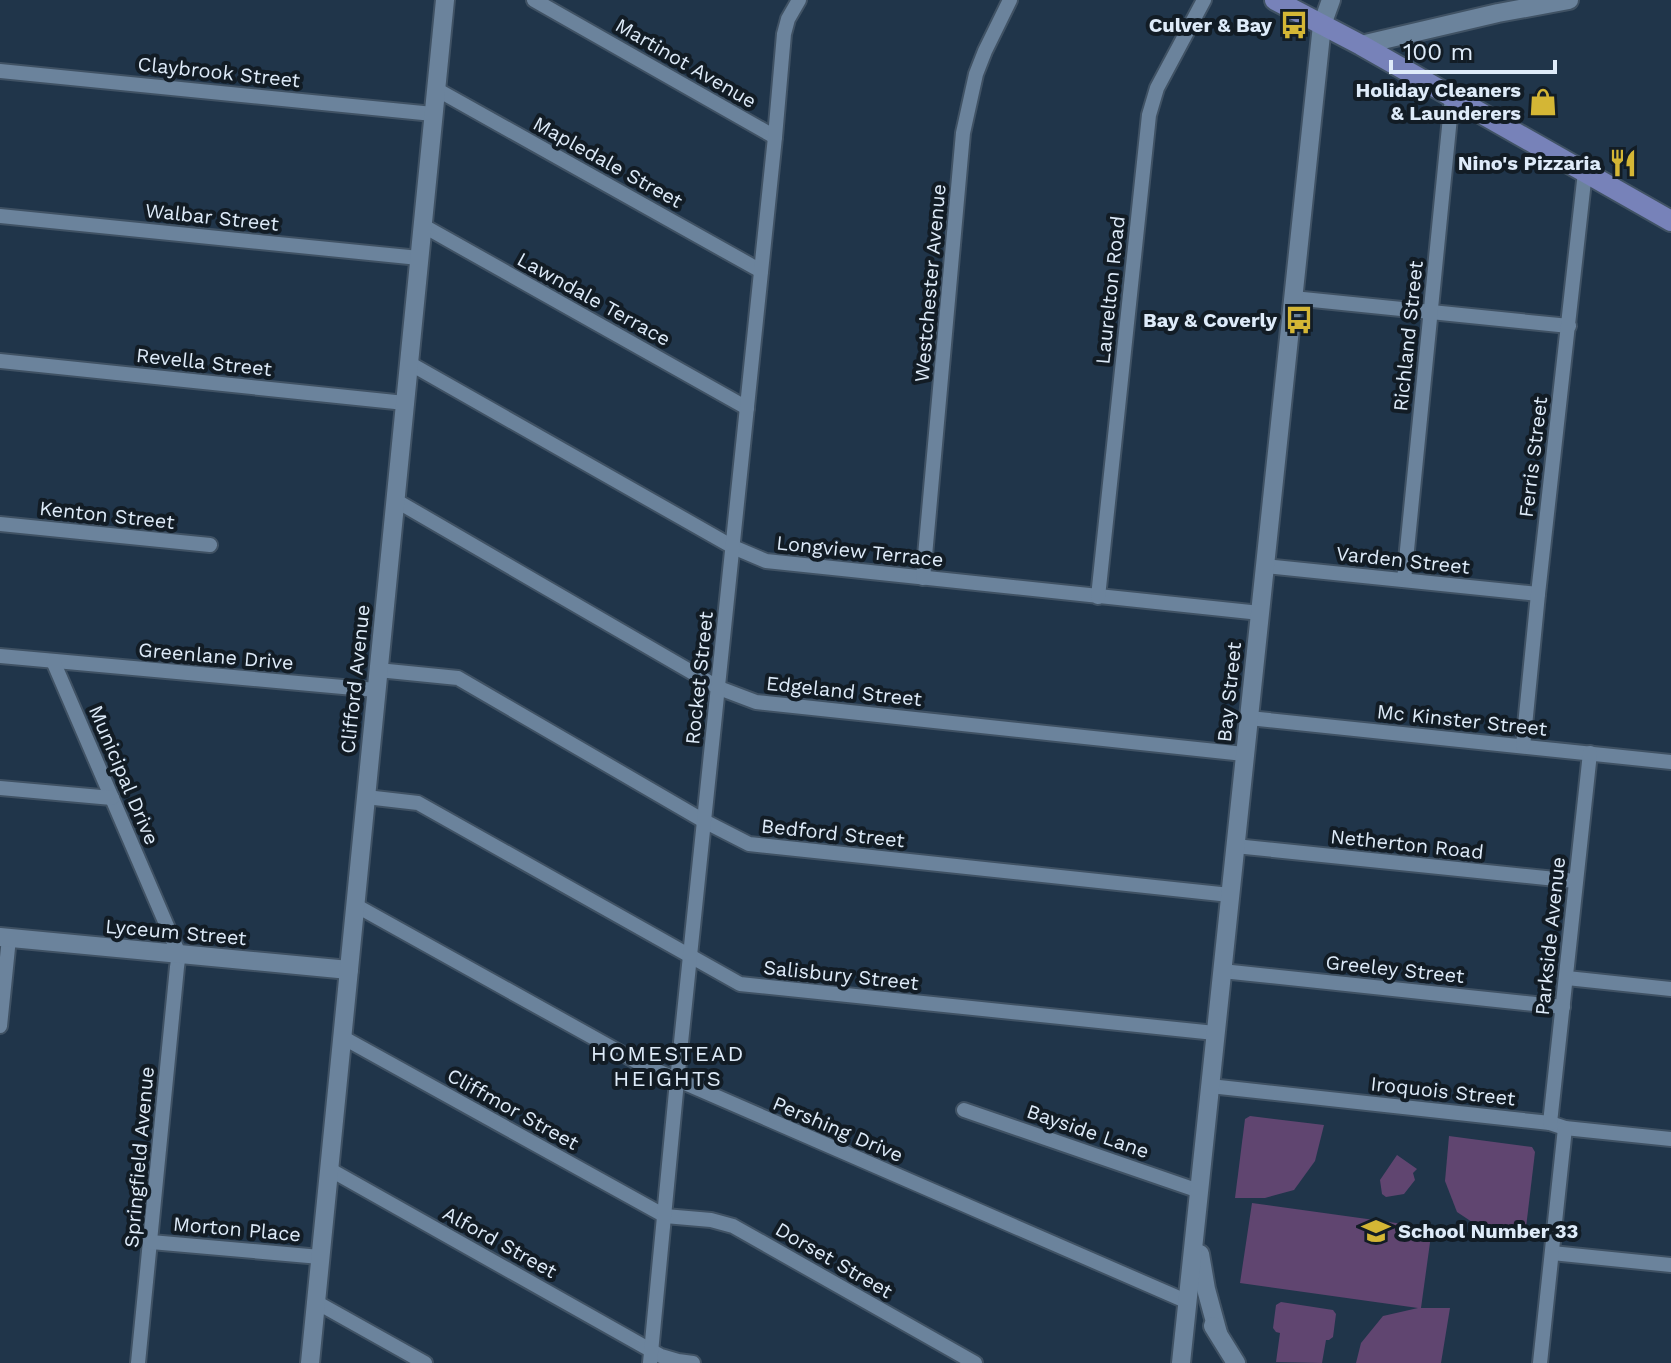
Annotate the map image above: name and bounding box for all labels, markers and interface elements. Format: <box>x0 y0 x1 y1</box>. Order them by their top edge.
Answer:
bus stop icon: Culver & Bay <box>1279 10 1309 40</box>
street label: Martinot Avenue <box>611 13 761 113</box>
place label: Culver & Bay <box>1149 13 1273 37</box>
scale bar <box>1391 24 1555 74</box>
text: 100 m <box>1403 38 1473 66</box>
street label: Claybrook Street <box>137 52 302 93</box>
place label: Holiday Cleaners & Launderers <box>1355 78 1521 125</box>
shop icon: Holiday Cleaners & Launderers <box>1528 87 1558 117</box>
street label: Mapledale Street <box>529 111 687 213</box>
restaurant icon: Nino's Pizzaria <box>1608 148 1638 178</box>
place label: Nino's Pizzaria <box>1458 151 1601 175</box>
street label: Westchester Avenue <box>909 183 951 383</box>
street label: Walbar Street <box>144 198 281 236</box>
street label: Laurelton Road <box>1090 215 1130 365</box>
street label: Lawndale Terrace <box>513 247 675 351</box>
street label: Richland Street <box>1388 259 1428 413</box>
bus stop icon: Bay & Coverly <box>1284 305 1314 335</box>
place label: Bay & Coverly <box>1143 308 1278 332</box>
street label: Revella Street <box>135 343 274 381</box>
street label: Ferris Street <box>1514 394 1552 519</box>
street label: Kenton Street <box>38 496 176 534</box>
street label: Longview Terrace <box>775 530 945 572</box>
street label: Varden Street <box>1335 541 1472 579</box>
street label: Clifford Avenue <box>335 603 375 755</box>
street label: Rocket Street <box>680 610 718 746</box>
street label: Greenlane Drive <box>137 637 295 675</box>
street label: Bay Street <box>1212 640 1246 743</box>
street label: Edgeland Street <box>765 671 924 711</box>
street label: Mc Kinster Street <box>1376 699 1549 741</box>
street label: Municipal Drive <box>84 702 164 848</box>
street label: Bedford Street <box>760 814 907 853</box>
street label: Netherton Road <box>1329 824 1485 864</box>
street label: Parkside Avenue <box>1530 855 1570 1017</box>
street label: Lyceum Street <box>104 914 248 950</box>
street label: Greeley Street <box>1324 950 1466 988</box>
street label: Salisbury Street <box>762 955 920 995</box>
district label: HOMESTEAD HEIGHTS <box>591 1041 745 1091</box>
street label: Cliffmor Street <box>443 1063 583 1155</box>
street label: Springfield Avenue <box>119 1065 159 1249</box>
street label: Iroquois Street <box>1369 1071 1517 1111</box>
street label: Pershing Drive <box>769 1091 907 1167</box>
street label: Bayside Lane <box>1024 1099 1152 1163</box>
street label: Alford Street <box>439 1201 562 1283</box>
street label: Morton Place <box>172 1211 302 1247</box>
school or university icon: School Number 33 <box>1361 1216 1391 1246</box>
street label: Dorset Street <box>771 1217 897 1304</box>
place label: School Number 33 <box>1398 1219 1578 1243</box>

